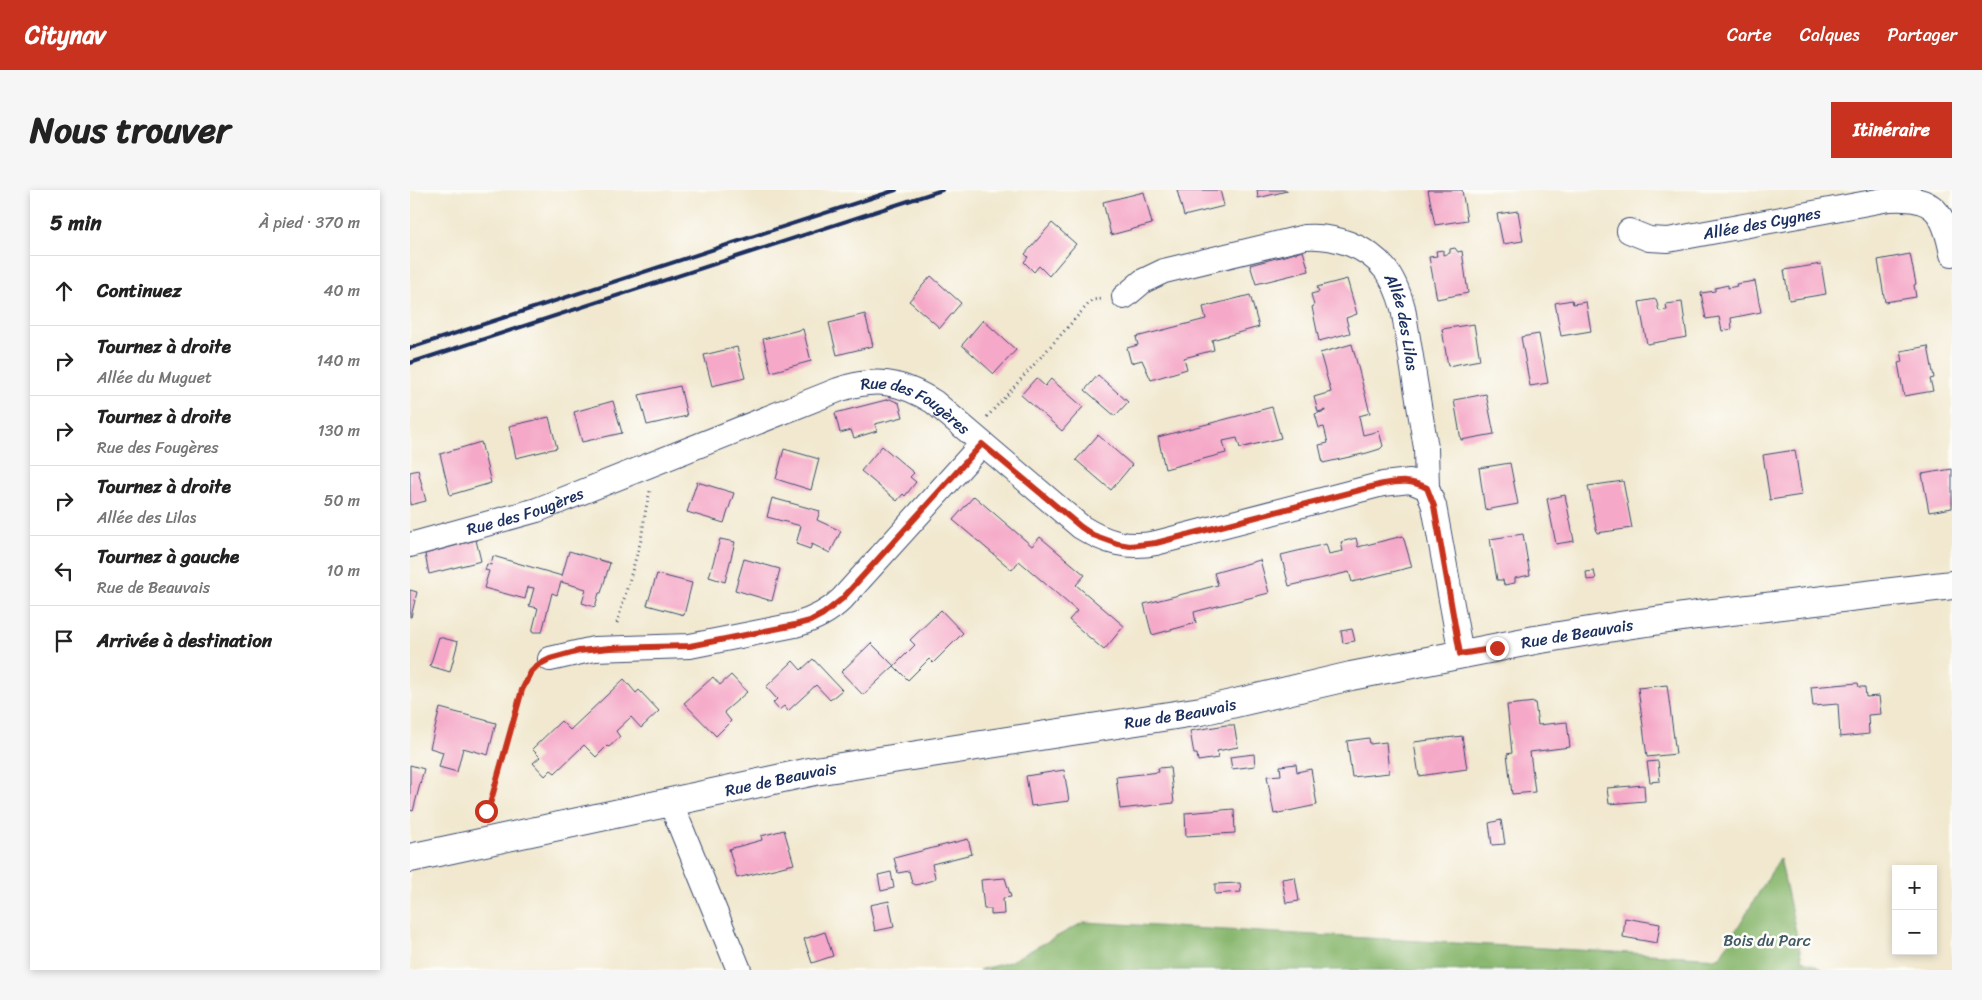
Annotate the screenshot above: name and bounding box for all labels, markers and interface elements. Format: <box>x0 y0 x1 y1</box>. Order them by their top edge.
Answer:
text: Citynav <box>25 14 106 56</box>
text: Carte <box>1727 19 1772 51</box>
text: Calques <box>1800 19 1860 51</box>
text: Partager <box>1888 19 1957 51</box>
text: Nous trouver <box>30 99 230 161</box>
button: Itinéraire <box>1831 102 1952 158</box>
street label: Allée des Cygnes <box>1700 198 1824 248</box>
text: 5 min <box>50 204 102 242</box>
text: À pied · 370 m <box>259 208 360 237</box>
street label: Allée des Lilas <box>1376 267 1427 373</box>
text: Continuez <box>97 274 182 307</box>
text: 40 m <box>323 276 360 305</box>
icon: ahead <box>50 277 78 305</box>
text: Tournez à droite <box>97 330 231 363</box>
text: 140 m <box>317 346 360 375</box>
icon: right <box>50 347 78 375</box>
text: Allée du Muguet <box>97 363 212 392</box>
street label: Rue des Fougères <box>859 368 977 443</box>
text: Tournez à droite <box>97 400 231 433</box>
text: 130 m <box>318 416 360 445</box>
icon: right <box>50 417 78 445</box>
text: Rue des Fougères <box>97 433 219 462</box>
text: Tournez à droite <box>97 470 231 503</box>
street label: Rue des Fougères <box>463 479 589 544</box>
text: 50 m <box>324 486 360 515</box>
icon: right <box>50 487 78 515</box>
text: Allée des Lilas <box>97 503 196 532</box>
text: Tournez à gauche <box>97 540 239 573</box>
text: 10 m <box>327 556 360 585</box>
icon: left <box>50 557 78 585</box>
text: Rue de Beauvais <box>97 573 210 602</box>
street label: Rue de Beauvais <box>1519 610 1636 657</box>
text: Arrivée à destination <box>97 624 272 657</box>
icon: arrive <box>50 627 78 655</box>
route end <box>1486 637 1509 660</box>
street label: Rue de Beauvais <box>1122 689 1240 738</box>
street label: Rue de Beauvais <box>722 754 839 805</box>
route start <box>475 800 498 823</box>
map controls <box>1892 865 1937 955</box>
button: + <box>1892 865 1937 910</box>
button: − <box>1892 910 1937 955</box>
park label: Bois du Parc <box>1723 926 1811 955</box>

